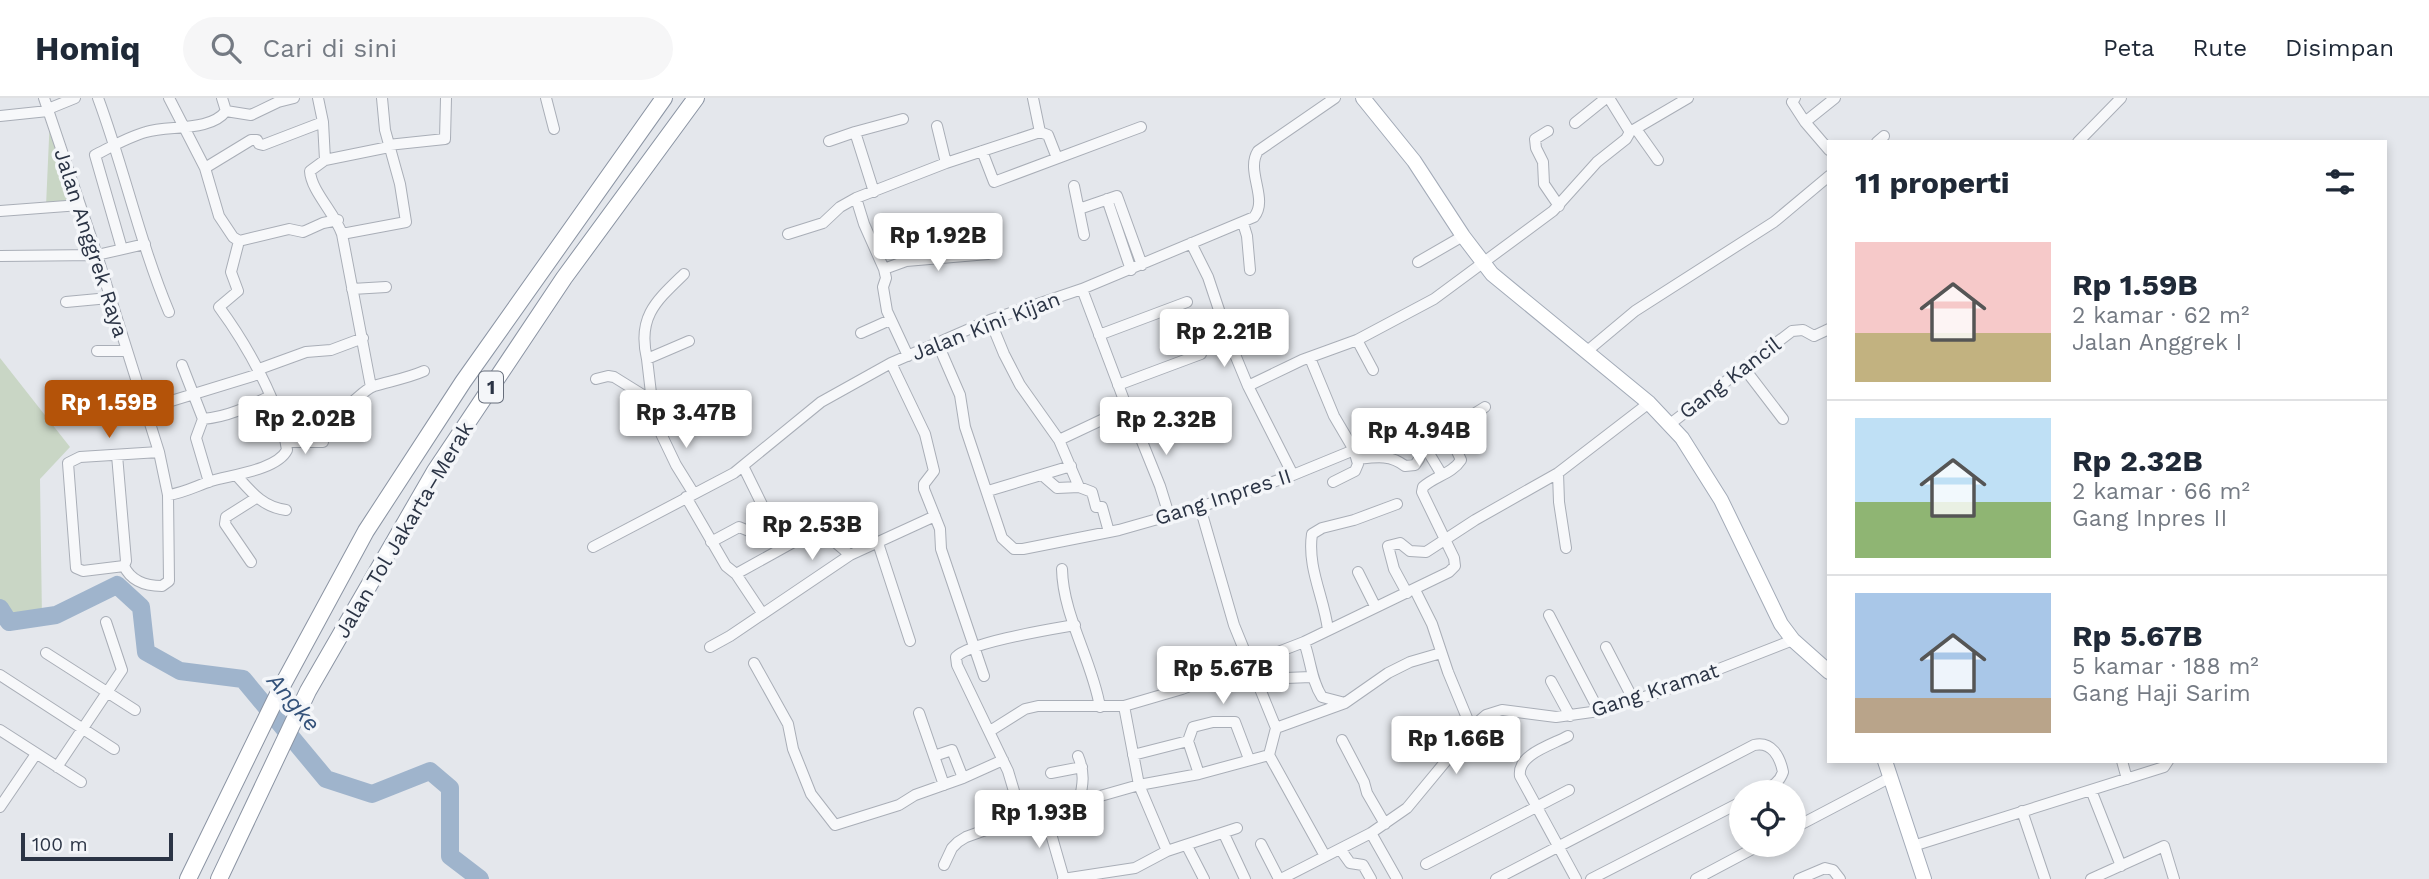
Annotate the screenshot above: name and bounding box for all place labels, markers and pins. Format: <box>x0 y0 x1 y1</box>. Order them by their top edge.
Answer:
pin: Rp 1.92B <box>866 214 1010 273</box>
pin: Rp 2.21B <box>1152 310 1296 369</box>
pin: Rp 1.59B <box>37 380 181 440</box>
pin: Rp 3.47B <box>614 390 758 450</box>
pin: Rp 2.02B <box>233 396 377 456</box>
pin: Rp 2.32B <box>1094 398 1238 457</box>
pin: Rp 4.94B <box>1347 408 1491 468</box>
pin: Rp 2.53B <box>740 503 884 562</box>
pin: Rp 5.67B <box>1151 646 1295 706</box>
pin: Rp 1.66B <box>1384 716 1528 776</box>
pin: Rp 1.93B <box>967 790 1111 850</box>

